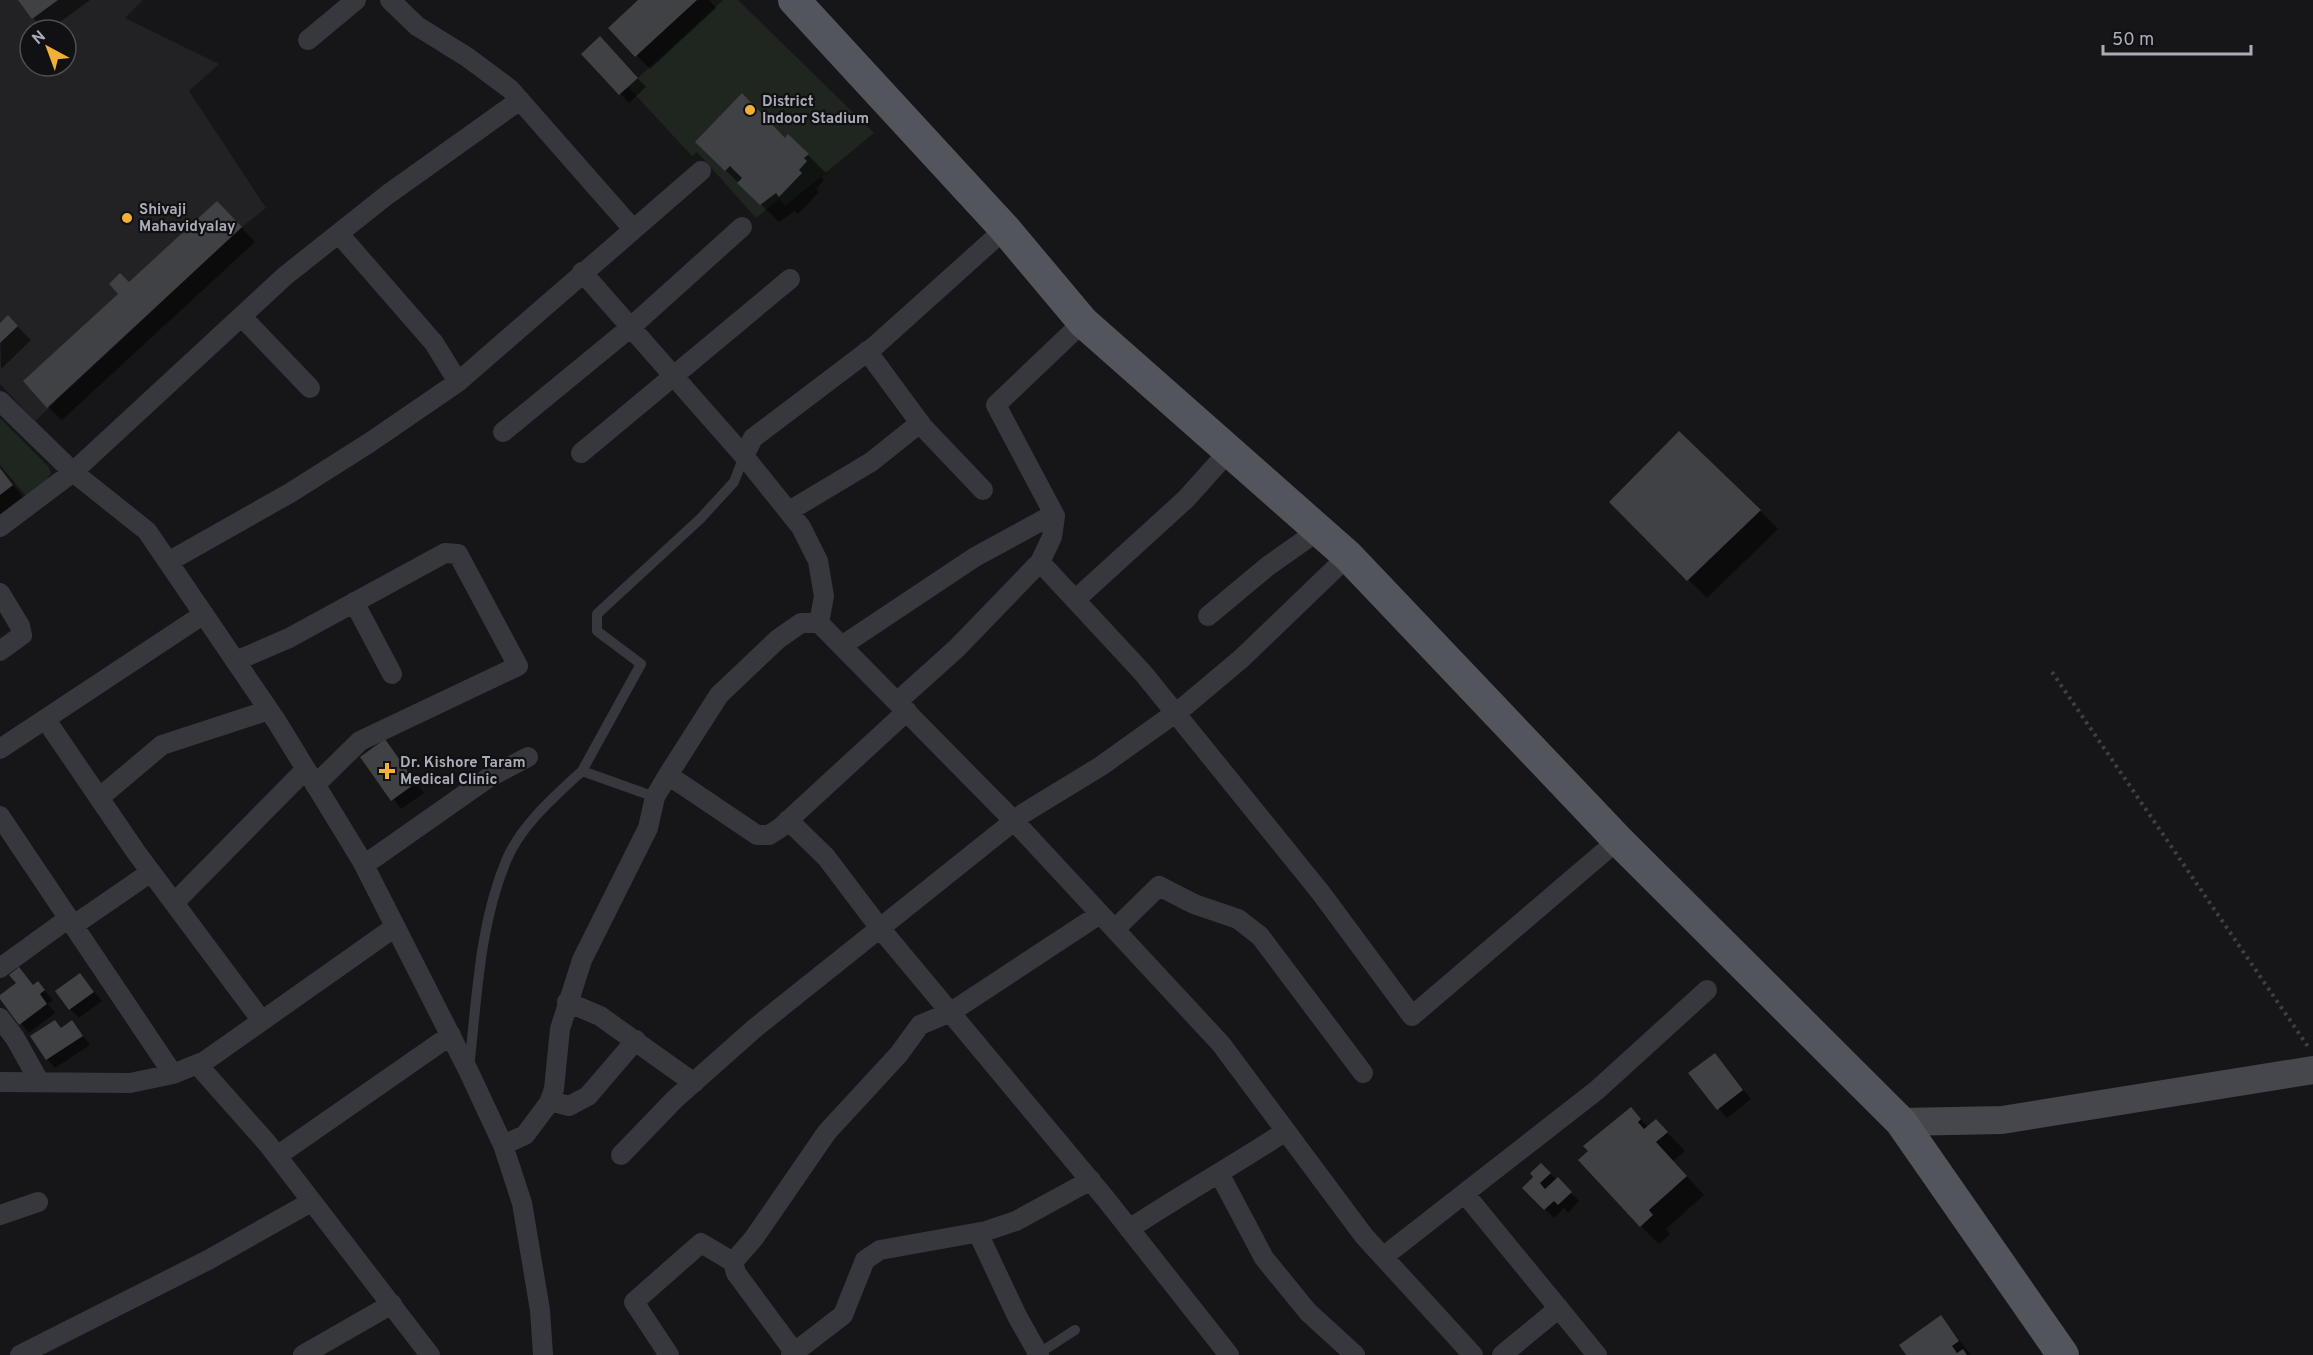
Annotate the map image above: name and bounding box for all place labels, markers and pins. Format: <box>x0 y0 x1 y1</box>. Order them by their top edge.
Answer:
place label: District Indoor Stadium <box>762 93 869 129</box>
marker: District Indoor Stadium <box>743 103 757 117</box>
place label: Shivaji Mahavidyalay <box>139 201 236 237</box>
marker: Shivaji Mahavidyalay <box>120 211 134 225</box>
place label: Dr. Kishore Taram Medical Clinic <box>400 754 526 790</box>
marker: Dr. Kishore Taram Medical Clinic <box>378 762 396 780</box>

